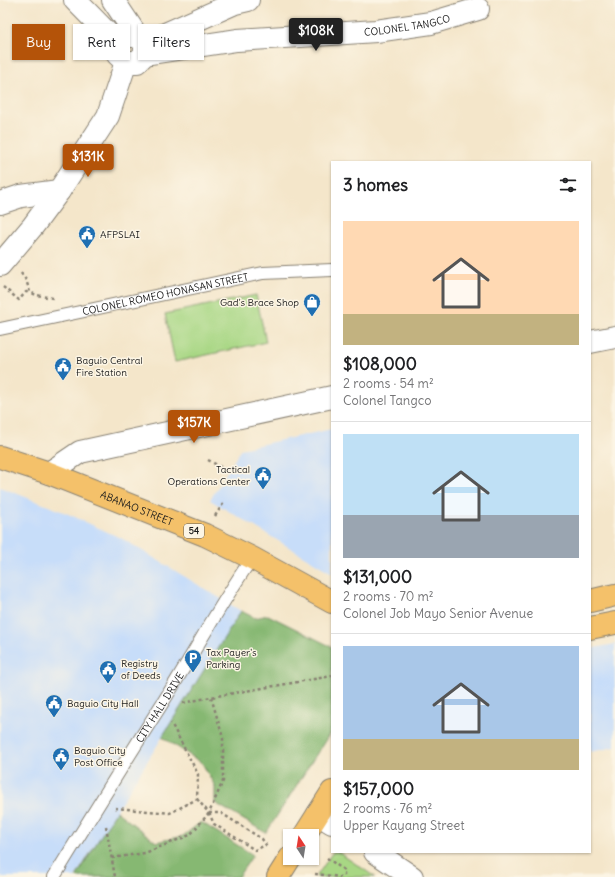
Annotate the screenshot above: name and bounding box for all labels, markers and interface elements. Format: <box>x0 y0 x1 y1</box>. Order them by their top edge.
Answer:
street label: COLONEL TANGCO <box>364 12 452 39</box>
pin: $108K <box>288 18 344 52</box>
text: $108K <box>298 22 334 39</box>
chip: Buy <box>12 24 65 60</box>
chip: Rent <box>73 24 130 60</box>
chip: Filters <box>138 24 204 60</box>
pin: $131K <box>60 144 116 178</box>
text: $131K <box>72 148 104 165</box>
text: 3 homes <box>343 174 408 196</box>
icon: filters <box>557 174 579 196</box>
public building icon: AFPSLAI <box>77 224 97 249</box>
place label: AFPSLAI <box>100 228 140 241</box>
icon: home <box>425 247 497 319</box>
street label: COLONEL ROMEO HONASAN STREET <box>81 270 250 318</box>
shop icon: Gad's Brace Shop <box>302 292 322 317</box>
place label: Gad's Brace Shop <box>220 296 299 309</box>
text: $108,000 <box>343 353 417 375</box>
place label: Baguio Central Fire Station <box>76 354 143 379</box>
public building icon: Baguio Central Fire Station <box>53 356 73 381</box>
text: 2 rooms · 54 m² <box>343 375 434 392</box>
text: Colonel Tangco <box>343 392 431 409</box>
pin: $157K <box>166 410 222 444</box>
text: $157K <box>177 414 211 431</box>
icon: home <box>425 460 497 532</box>
place label: Tactical Operations Center <box>167 463 250 488</box>
public building icon: Tactical Operations Center <box>253 465 273 490</box>
street label: ABANAO STREET <box>98 488 175 529</box>
road number: 54 <box>184 524 204 538</box>
text: $131,000 <box>343 566 412 588</box>
text: 2 rooms · 70 m² <box>343 588 434 605</box>
text: Colonel Job Mayo Senior Avenue <box>343 605 533 622</box>
place label: Tax Payer's Parking <box>206 646 257 671</box>
parking icon: Tax Payer's Parking <box>183 648 203 673</box>
place label: Registry of Deeds <box>121 657 161 682</box>
public building icon: Registry of Deeds <box>98 659 118 684</box>
street label: CITY HALL DRIVE <box>133 670 187 745</box>
icon: home <box>425 672 497 744</box>
public building icon: Baguio City Hall <box>44 693 64 718</box>
place label: Baguio City Hall <box>67 697 139 710</box>
place label: Baguio City Post Office <box>74 744 126 769</box>
public building icon: Baguio City Post Office <box>51 746 71 771</box>
text: $157,000 <box>343 778 414 800</box>
text: 2 rooms · 76 m² <box>343 800 432 817</box>
text: Upper Kayang Street <box>343 817 465 834</box>
north arrow <box>283 829 319 865</box>
map controls <box>283 829 319 865</box>

